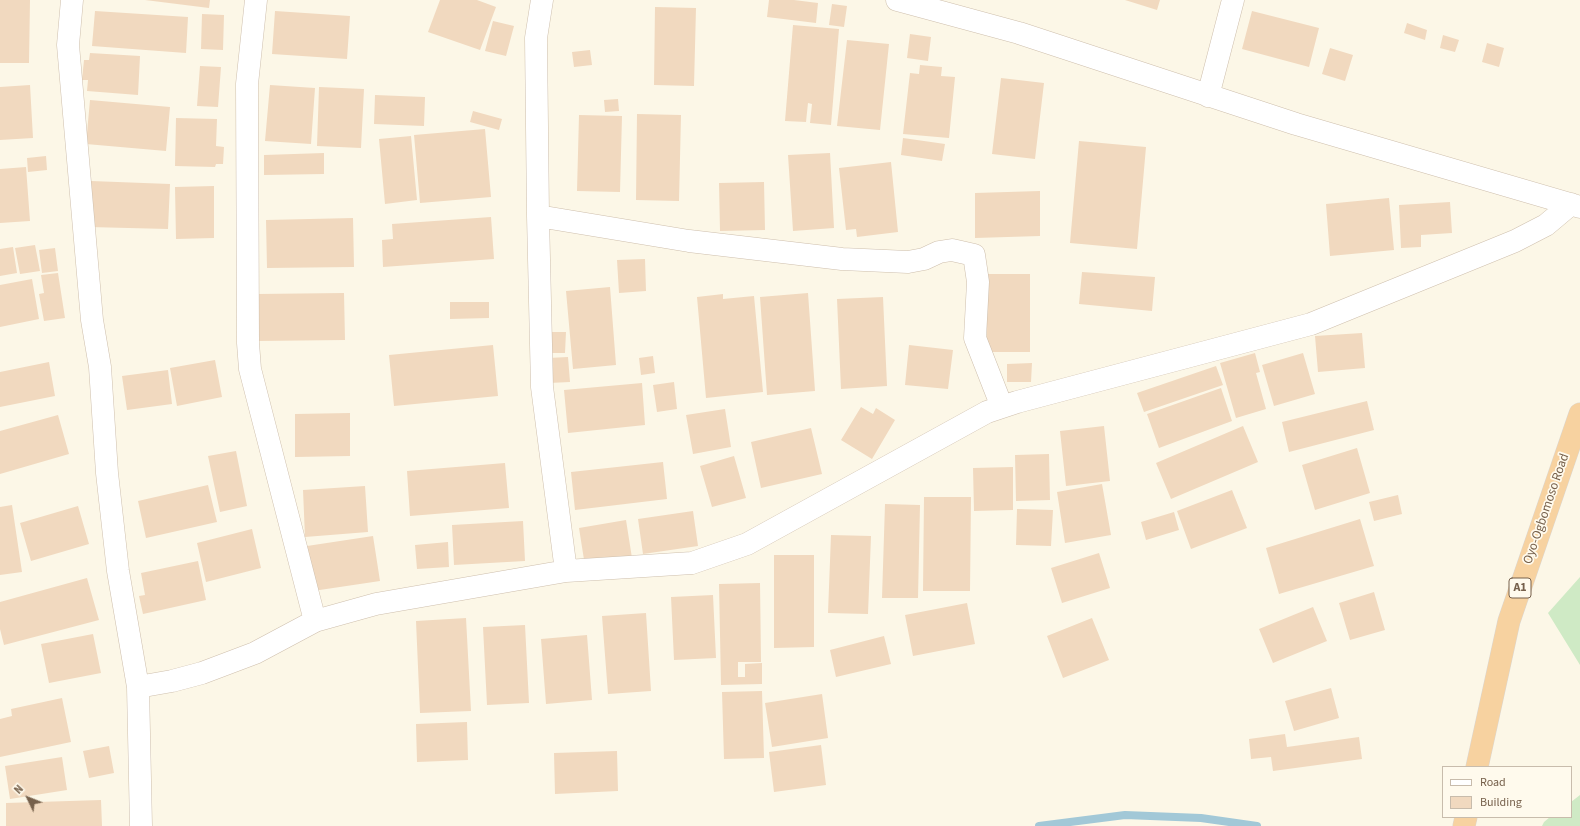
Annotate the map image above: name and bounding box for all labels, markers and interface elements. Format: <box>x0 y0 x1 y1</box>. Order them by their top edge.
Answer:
street label: Oyo-Ogbomoso Road <box>1521 452 1573 566</box>
road number: A1 <box>1509 578 1531 598</box>
legend <box>1442 766 1572 818</box>
text: Road <box>1480 774 1506 791</box>
north arrow <box>8 778 48 818</box>
text: N <box>11 782 27 797</box>
text: Building <box>1480 794 1522 811</box>

